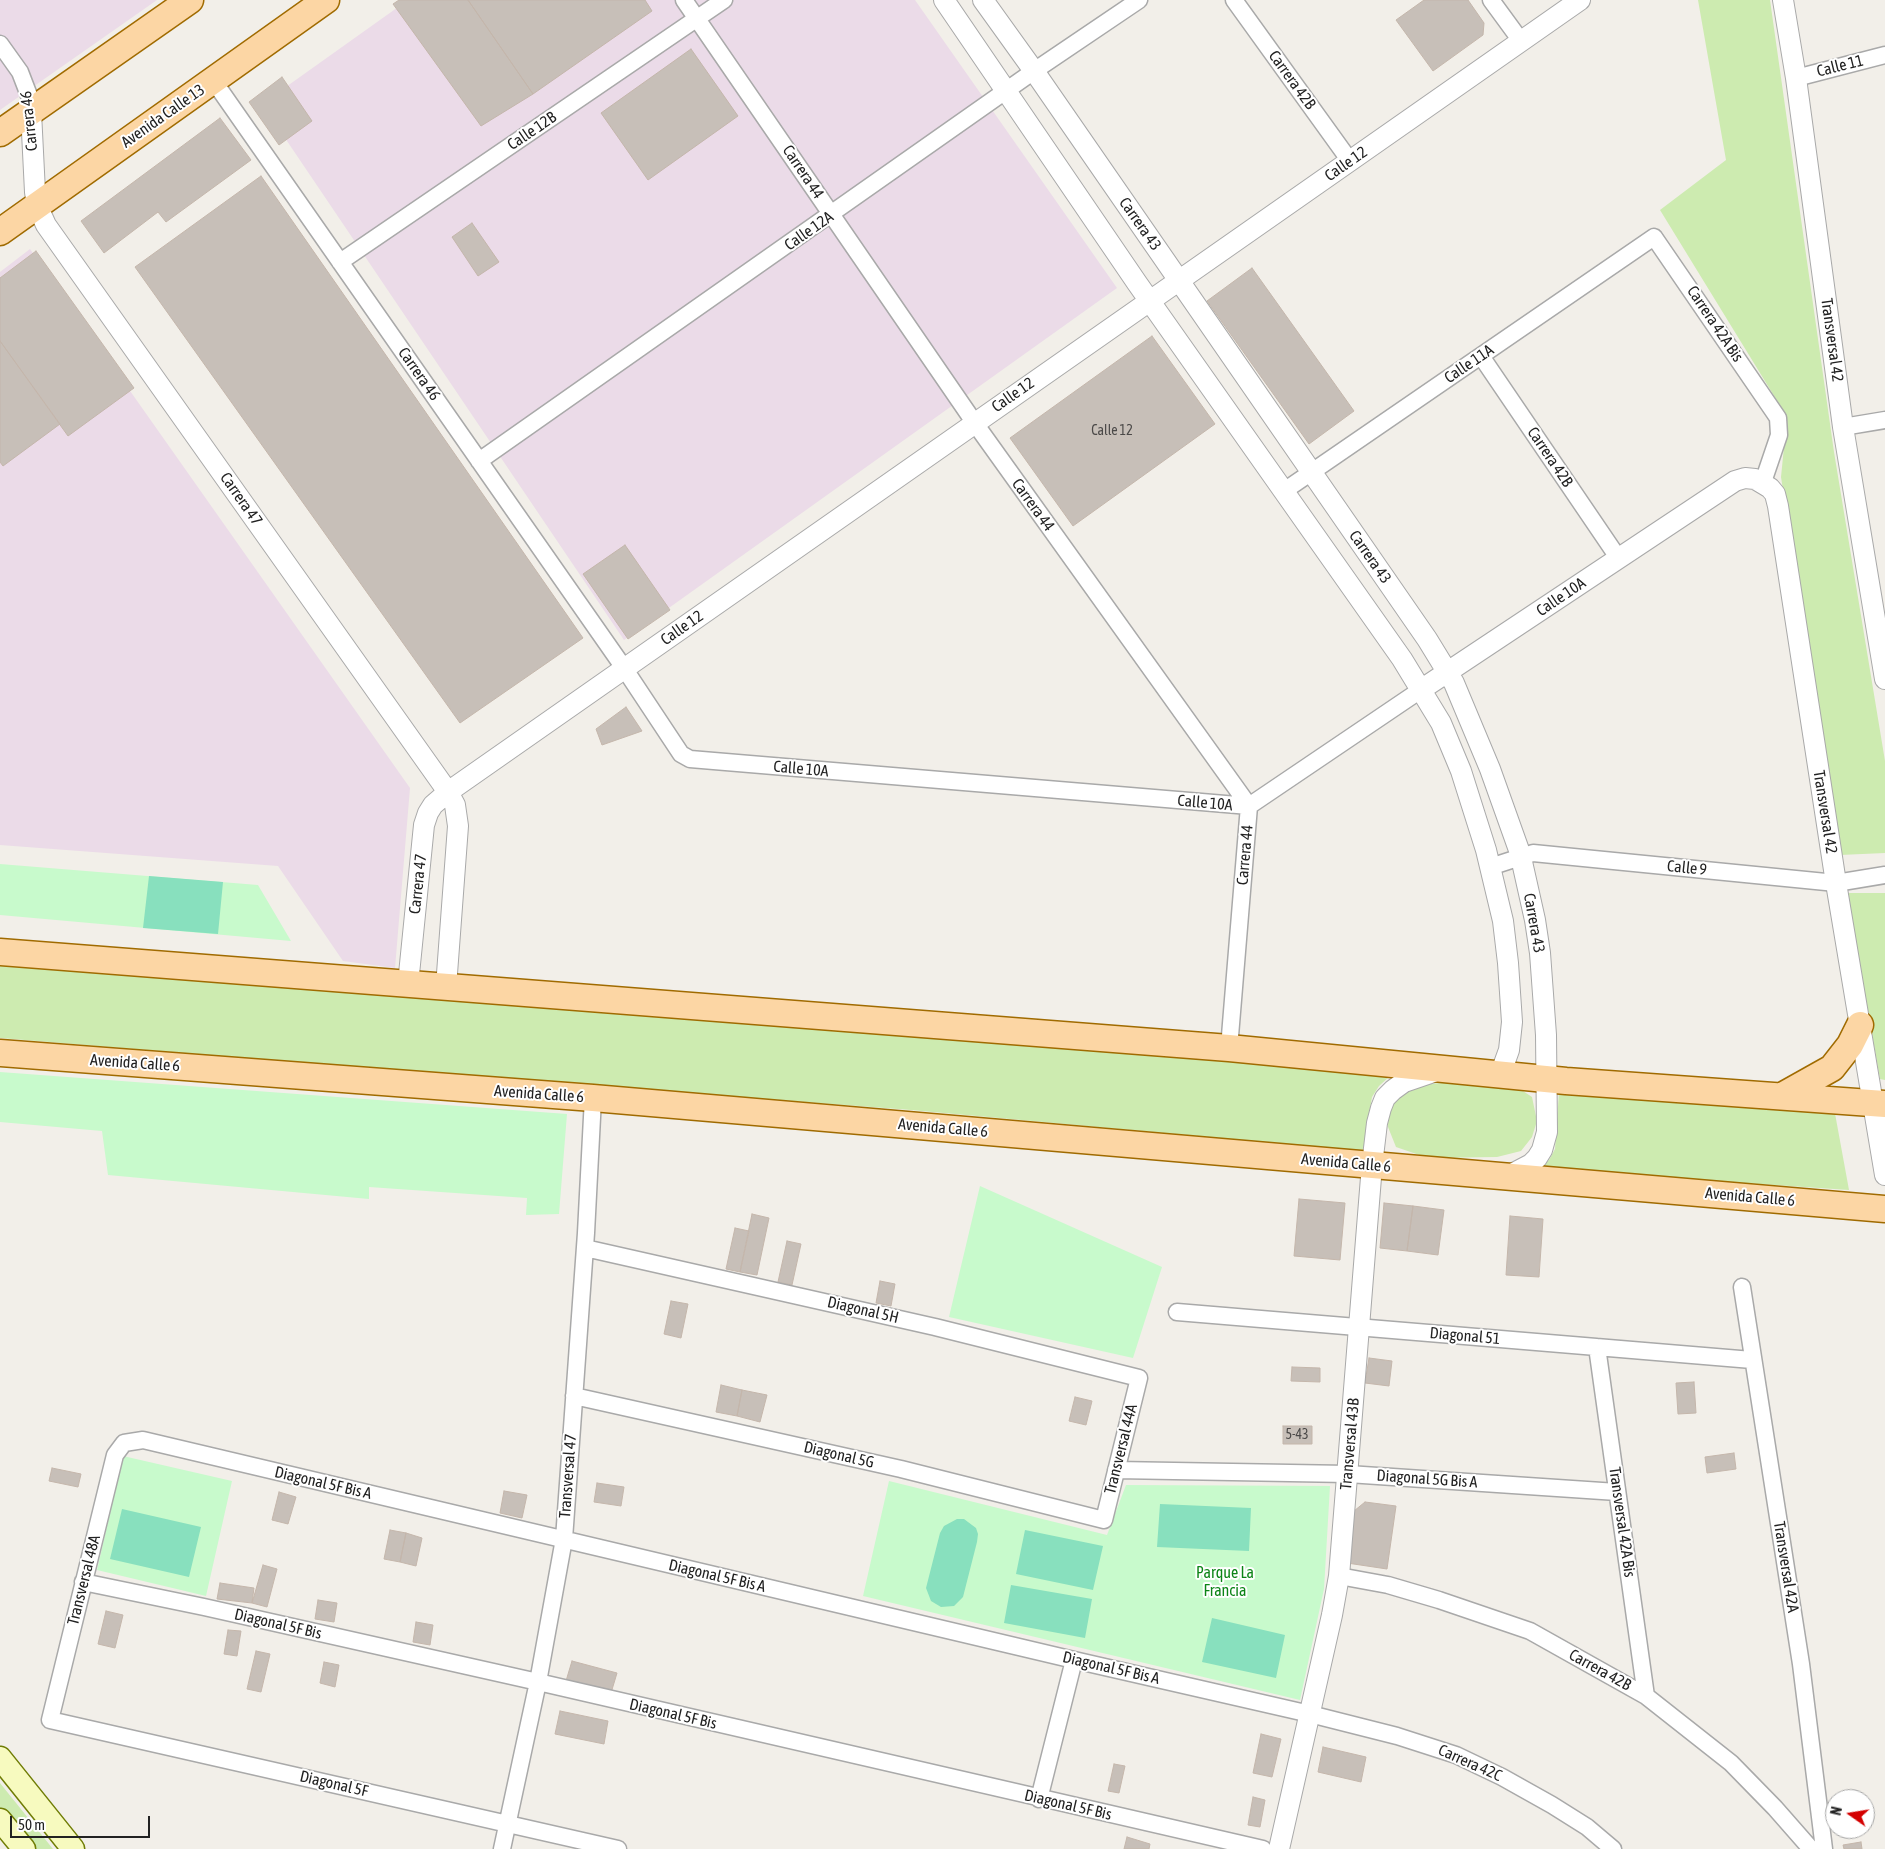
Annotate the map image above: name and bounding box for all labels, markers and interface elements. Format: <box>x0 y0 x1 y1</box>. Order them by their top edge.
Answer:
street label: Carrera 42B <box>1264 47 1320 113</box>
street label: Calle 11 <box>1815 51 1865 81</box>
street label: Avenida Calle 13 <box>117 80 209 152</box>
street label: Carrera 46 <box>16 90 42 152</box>
street label: Calle 12B <box>504 108 560 154</box>
street label: Carrera 44 <box>778 142 828 202</box>
street label: Calle 12 <box>1321 143 1371 185</box>
street label: Carrera 43 <box>1115 194 1165 254</box>
street label: Calle 12A <box>781 207 837 255</box>
street label: Carrera 42A Bis <box>1683 282 1747 366</box>
street label: Transversal 42 <box>1817 297 1847 383</box>
street label: Calle 11A <box>1441 341 1497 387</box>
street label: Carrera 46 <box>394 344 444 404</box>
street label: Calle 12 <box>988 374 1038 416</box>
house number: Calle 12 <box>1091 423 1133 439</box>
street label: Carrera 42B <box>1523 423 1577 491</box>
street label: Carrera 47 <box>216 469 266 529</box>
street label: Carrera 44 <box>1007 475 1059 535</box>
street label: Carrera 43 <box>1345 527 1395 587</box>
street label: Calle 10A <box>1533 574 1589 620</box>
street label: Calle 12 <box>657 607 707 649</box>
street label: Calle 10A <box>773 757 829 781</box>
street label: Transversal 42 <box>1809 769 1841 855</box>
street label: Calle 10A <box>1177 791 1233 815</box>
street label: Carrera 44 <box>1233 824 1257 886</box>
street label: Carrera 47 <box>405 853 431 915</box>
street label: Calle 9 <box>1666 856 1708 880</box>
street label: Carrera 43 <box>1519 892 1549 954</box>
street label: Avenida Calle 6 <box>89 1050 181 1076</box>
street label: Avenida Calle 6 <box>493 1081 585 1107</box>
street label: Avenida Calle 6 <box>897 1115 989 1141</box>
street label: Avenida Calle 6 <box>1300 1150 1392 1176</box>
street label: Avenida Calle 6 <box>1704 1184 1796 1210</box>
street label: Diagonal 5H <box>825 1292 901 1328</box>
street label: Diagonal 51 <box>1429 1323 1501 1349</box>
street label: Transversal 43B <box>1336 1397 1364 1491</box>
street label: Transversal 44A <box>1101 1402 1141 1496</box>
house number: 5-43 <box>1285 1427 1309 1443</box>
street label: Transversal 47 <box>555 1433 581 1519</box>
street label: Diagonal 5G <box>802 1438 876 1472</box>
street label: Diagonal 5F Bis A <box>273 1463 373 1503</box>
street label: Diagonal 5G Bis A <box>1376 1466 1478 1492</box>
street label: Transversal 42A Bis <box>1605 1466 1639 1578</box>
street label: Transversal 42A <box>1769 1520 1803 1614</box>
street label: Transversal 48A <box>64 1533 104 1627</box>
street label: Diagonal 5F Bis A <box>667 1556 767 1596</box>
park label: Parque La Francia <box>1196 1563 1254 1601</box>
street label: Diagonal 5F Bis <box>233 1605 323 1643</box>
street label: Carrera 42B <box>1566 1645 1634 1695</box>
street label: Diagonal 5F Bis A <box>1061 1648 1161 1688</box>
street label: Diagonal 5F Bis <box>628 1695 718 1733</box>
street label: Carrera 42C <box>1435 1740 1505 1786</box>
street label: Diagonal 5F <box>298 1767 370 1801</box>
street label: Diagonal 5F Bis <box>1023 1786 1113 1824</box>
north arrow <box>1825 1789 1875 1839</box>
text: N <box>1828 1805 1845 1817</box>
scale bar <box>12 1806 152 1838</box>
text: 50 m <box>18 1816 45 1833</box>

